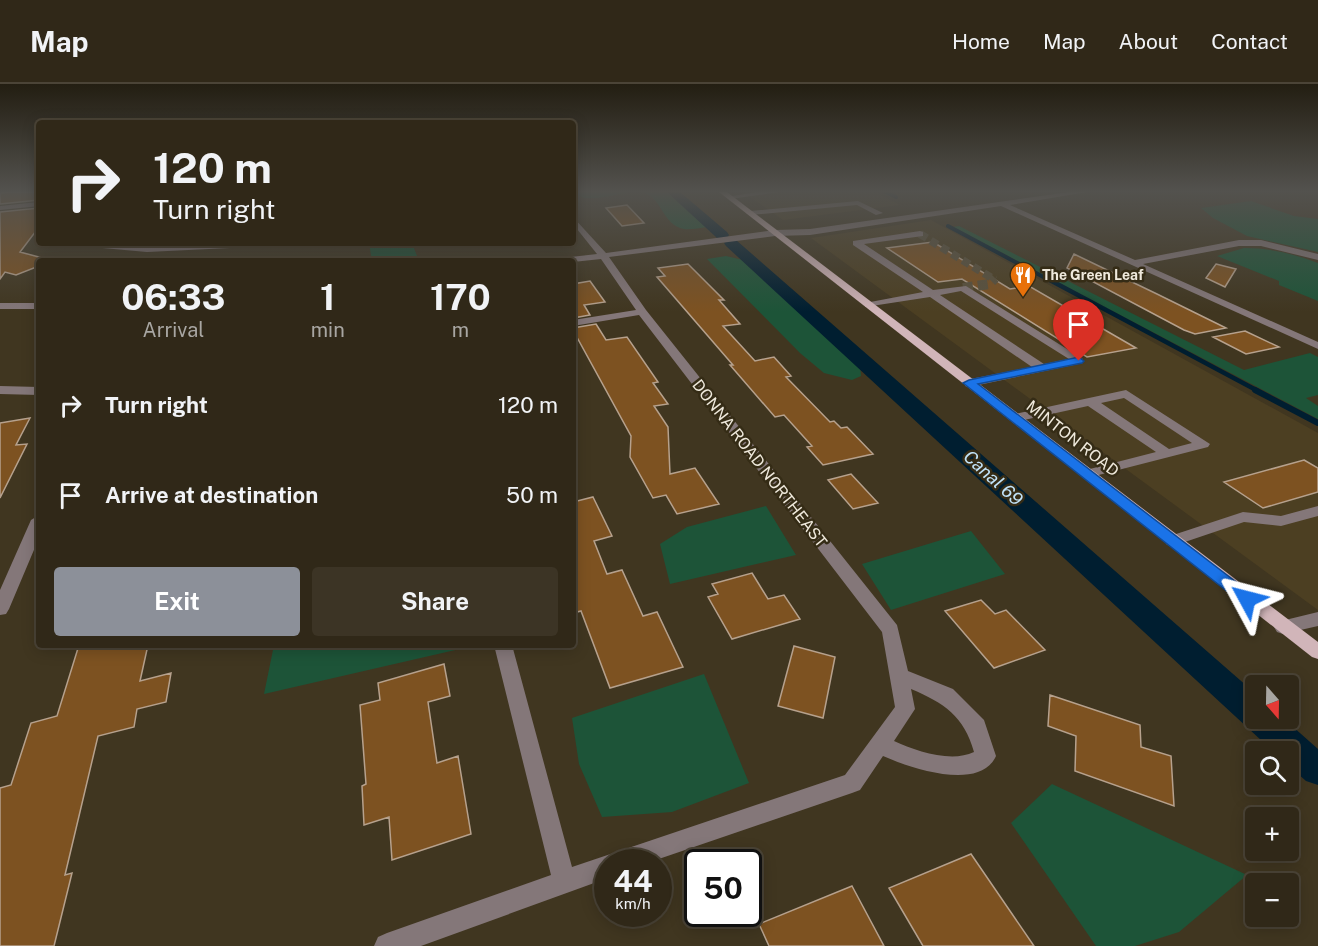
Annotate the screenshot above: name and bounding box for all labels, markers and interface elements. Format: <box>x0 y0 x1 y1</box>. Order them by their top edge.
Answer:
text: Map <box>30 25 89 58</box>
text: Home <box>952 29 1010 54</box>
text: Map <box>1043 29 1086 54</box>
text: About <box>1119 29 1178 54</box>
text: Contact <box>1211 29 1288 54</box>
text: 120 m <box>153 143 272 192</box>
icon: right <box>54 144 132 222</box>
text: Turn right <box>153 193 276 225</box>
restaurant icon: The Green Leaf <box>1008 260 1038 298</box>
place label: The Green Leaf <box>1042 267 1144 283</box>
text: 06:33 <box>121 276 226 318</box>
text: 1 <box>320 276 335 318</box>
text: 170 <box>430 276 491 318</box>
pin <box>1053 299 1104 361</box>
icon: arrive <box>1062 308 1095 341</box>
text: Arrival <box>143 318 204 342</box>
text: min <box>311 318 345 342</box>
text: m <box>452 318 469 342</box>
street label: DONNA ROAD NORTHEAST <box>688 376 831 551</box>
icon: right <box>54 389 87 422</box>
text: Turn right <box>105 392 208 418</box>
text: 120 m <box>498 392 558 418</box>
street label: MINTON ROAD <box>1023 396 1123 480</box>
water label: Canal 69 <box>959 446 1027 510</box>
icon: arrive <box>54 479 87 512</box>
text: Arrive at destination <box>105 482 318 508</box>
text: 50 m <box>506 482 558 508</box>
button: Exit <box>54 567 300 636</box>
button: Share <box>312 567 558 636</box>
position arrow <box>1215 567 1279 631</box>
north arrow <box>1245 675 1299 729</box>
map controls <box>1245 675 1299 927</box>
button: search <box>1245 741 1299 795</box>
button: + <box>1245 807 1299 861</box>
speed limit sign: 50 <box>684 849 762 927</box>
text: 44 <box>613 863 653 899</box>
button: − <box>1245 873 1299 927</box>
text: km/h <box>615 895 651 912</box>

